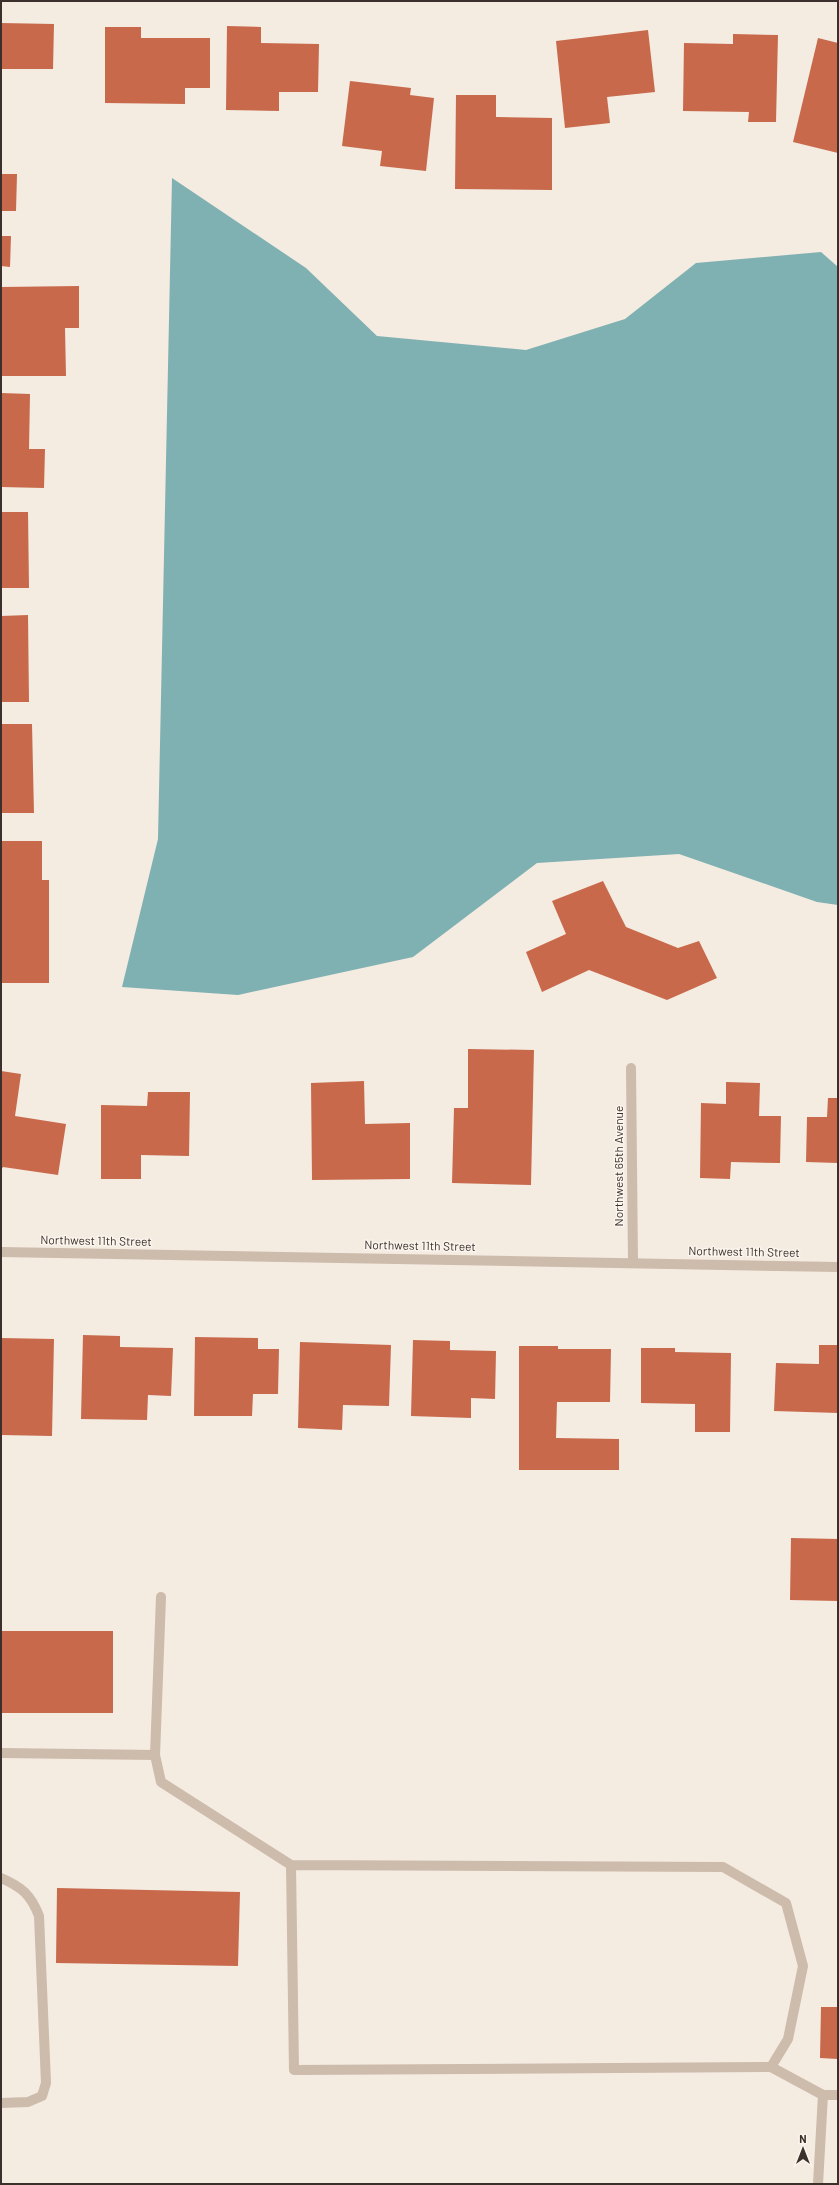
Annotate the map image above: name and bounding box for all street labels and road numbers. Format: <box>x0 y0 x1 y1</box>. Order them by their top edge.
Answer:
street label: Northwest 65th Avenue <box>611 1106 625 1226</box>
street label: Northwest 11th Street <box>40 1232 152 1248</box>
street label: Northwest 11th Street <box>364 1237 476 1253</box>
street label: Northwest 11th Street <box>688 1243 800 1259</box>

